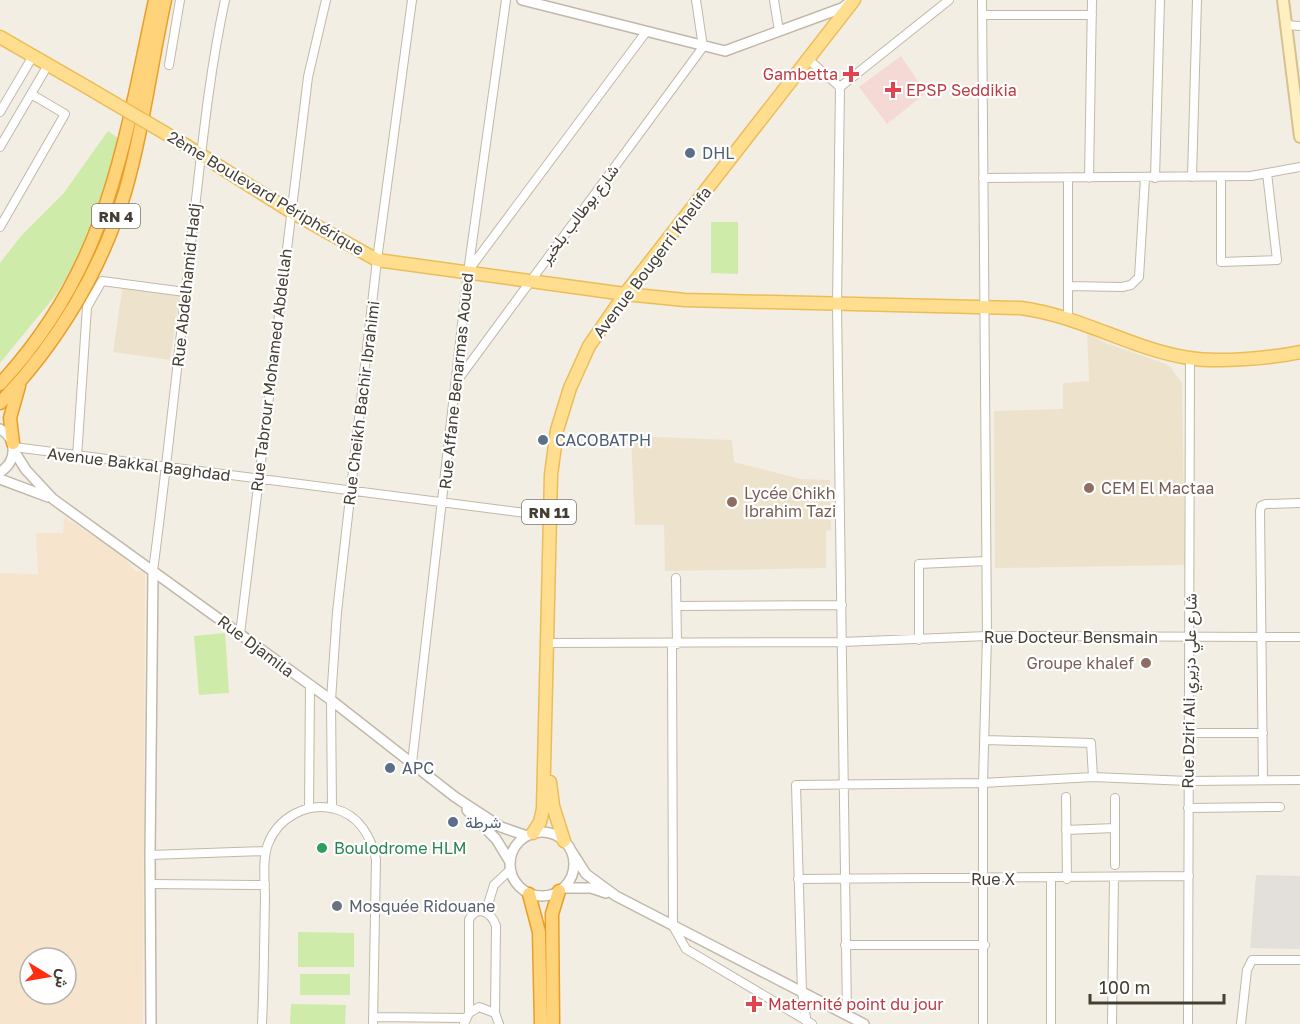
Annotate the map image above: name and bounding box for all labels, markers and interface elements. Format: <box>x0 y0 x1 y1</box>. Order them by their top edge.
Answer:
place label: Gambetta <box>763 64 838 84</box>
marker: Gambetta <box>842 65 860 83</box>
place label: EPSP Seddikia <box>906 80 1017 100</box>
marker: EPSP Seddikia <box>884 81 902 99</box>
street label: 2ème Boulevard Périphérique <box>164 126 368 260</box>
place label: DHL <box>702 143 734 163</box>
marker: DHL <box>683 146 697 160</box>
street label: شارع بوطالب بلخير <box>534 160 624 270</box>
street label: Avenue Bougerri Khelifa <box>588 182 716 342</box>
street label: Rue Abdelhamid Hadj <box>167 202 205 368</box>
road number: RN 4 <box>92 204 140 228</box>
street label: Rue Tabrour Mohamed Abdellah <box>246 247 296 493</box>
street label: Rue Affane Benarmas Aoued <box>435 272 477 490</box>
street label: Rue Cheikh Bachir Ibrahimi <box>339 299 383 507</box>
place label: CACOBATPH <box>555 430 651 450</box>
marker: CACOBATPH <box>536 433 550 447</box>
street label: Avenue Bakkal Baghdad <box>46 443 232 485</box>
place label: CEM El Mactaa <box>1101 478 1214 498</box>
marker: CEM El Mactaa <box>1082 481 1096 495</box>
place label: Lycée Chikh Ibrahim Tazi <box>744 483 836 521</box>
marker: Lycée Chikh Ibrahim Tazi <box>725 495 739 509</box>
road number: RN 11 <box>522 500 576 524</box>
street label: Rue Dziri Ali شارع علي دزيري <box>1177 593 1205 789</box>
street label: Rue Djamila <box>214 611 298 681</box>
street label: Rue Docteur Bensmain <box>984 627 1158 647</box>
place label: Groupe khalef <box>1026 653 1134 673</box>
marker: Groupe khalef <box>1139 656 1153 670</box>
place label: APC <box>402 758 434 778</box>
marker: APC <box>383 761 397 775</box>
place label: شرطة <box>465 812 501 833</box>
marker: شرطة <box>446 815 460 829</box>
place label: Boulodrome HLM <box>334 838 467 858</box>
marker: Boulodrome HLM <box>315 841 329 855</box>
street label: Rue X <box>971 869 1015 889</box>
place label: Mosquée Ridouane <box>349 896 495 916</box>
marker: Mosquée Ridouane <box>330 899 344 913</box>
north arrow <box>18 946 78 1006</box>
scale bar <box>1090 967 1224 1005</box>
text: ش <box>51 968 74 990</box>
text: 100 m <box>1099 976 1150 998</box>
place label: Maternité point du jour <box>768 994 944 1014</box>
marker: Maternité point du jour <box>745 995 763 1013</box>

